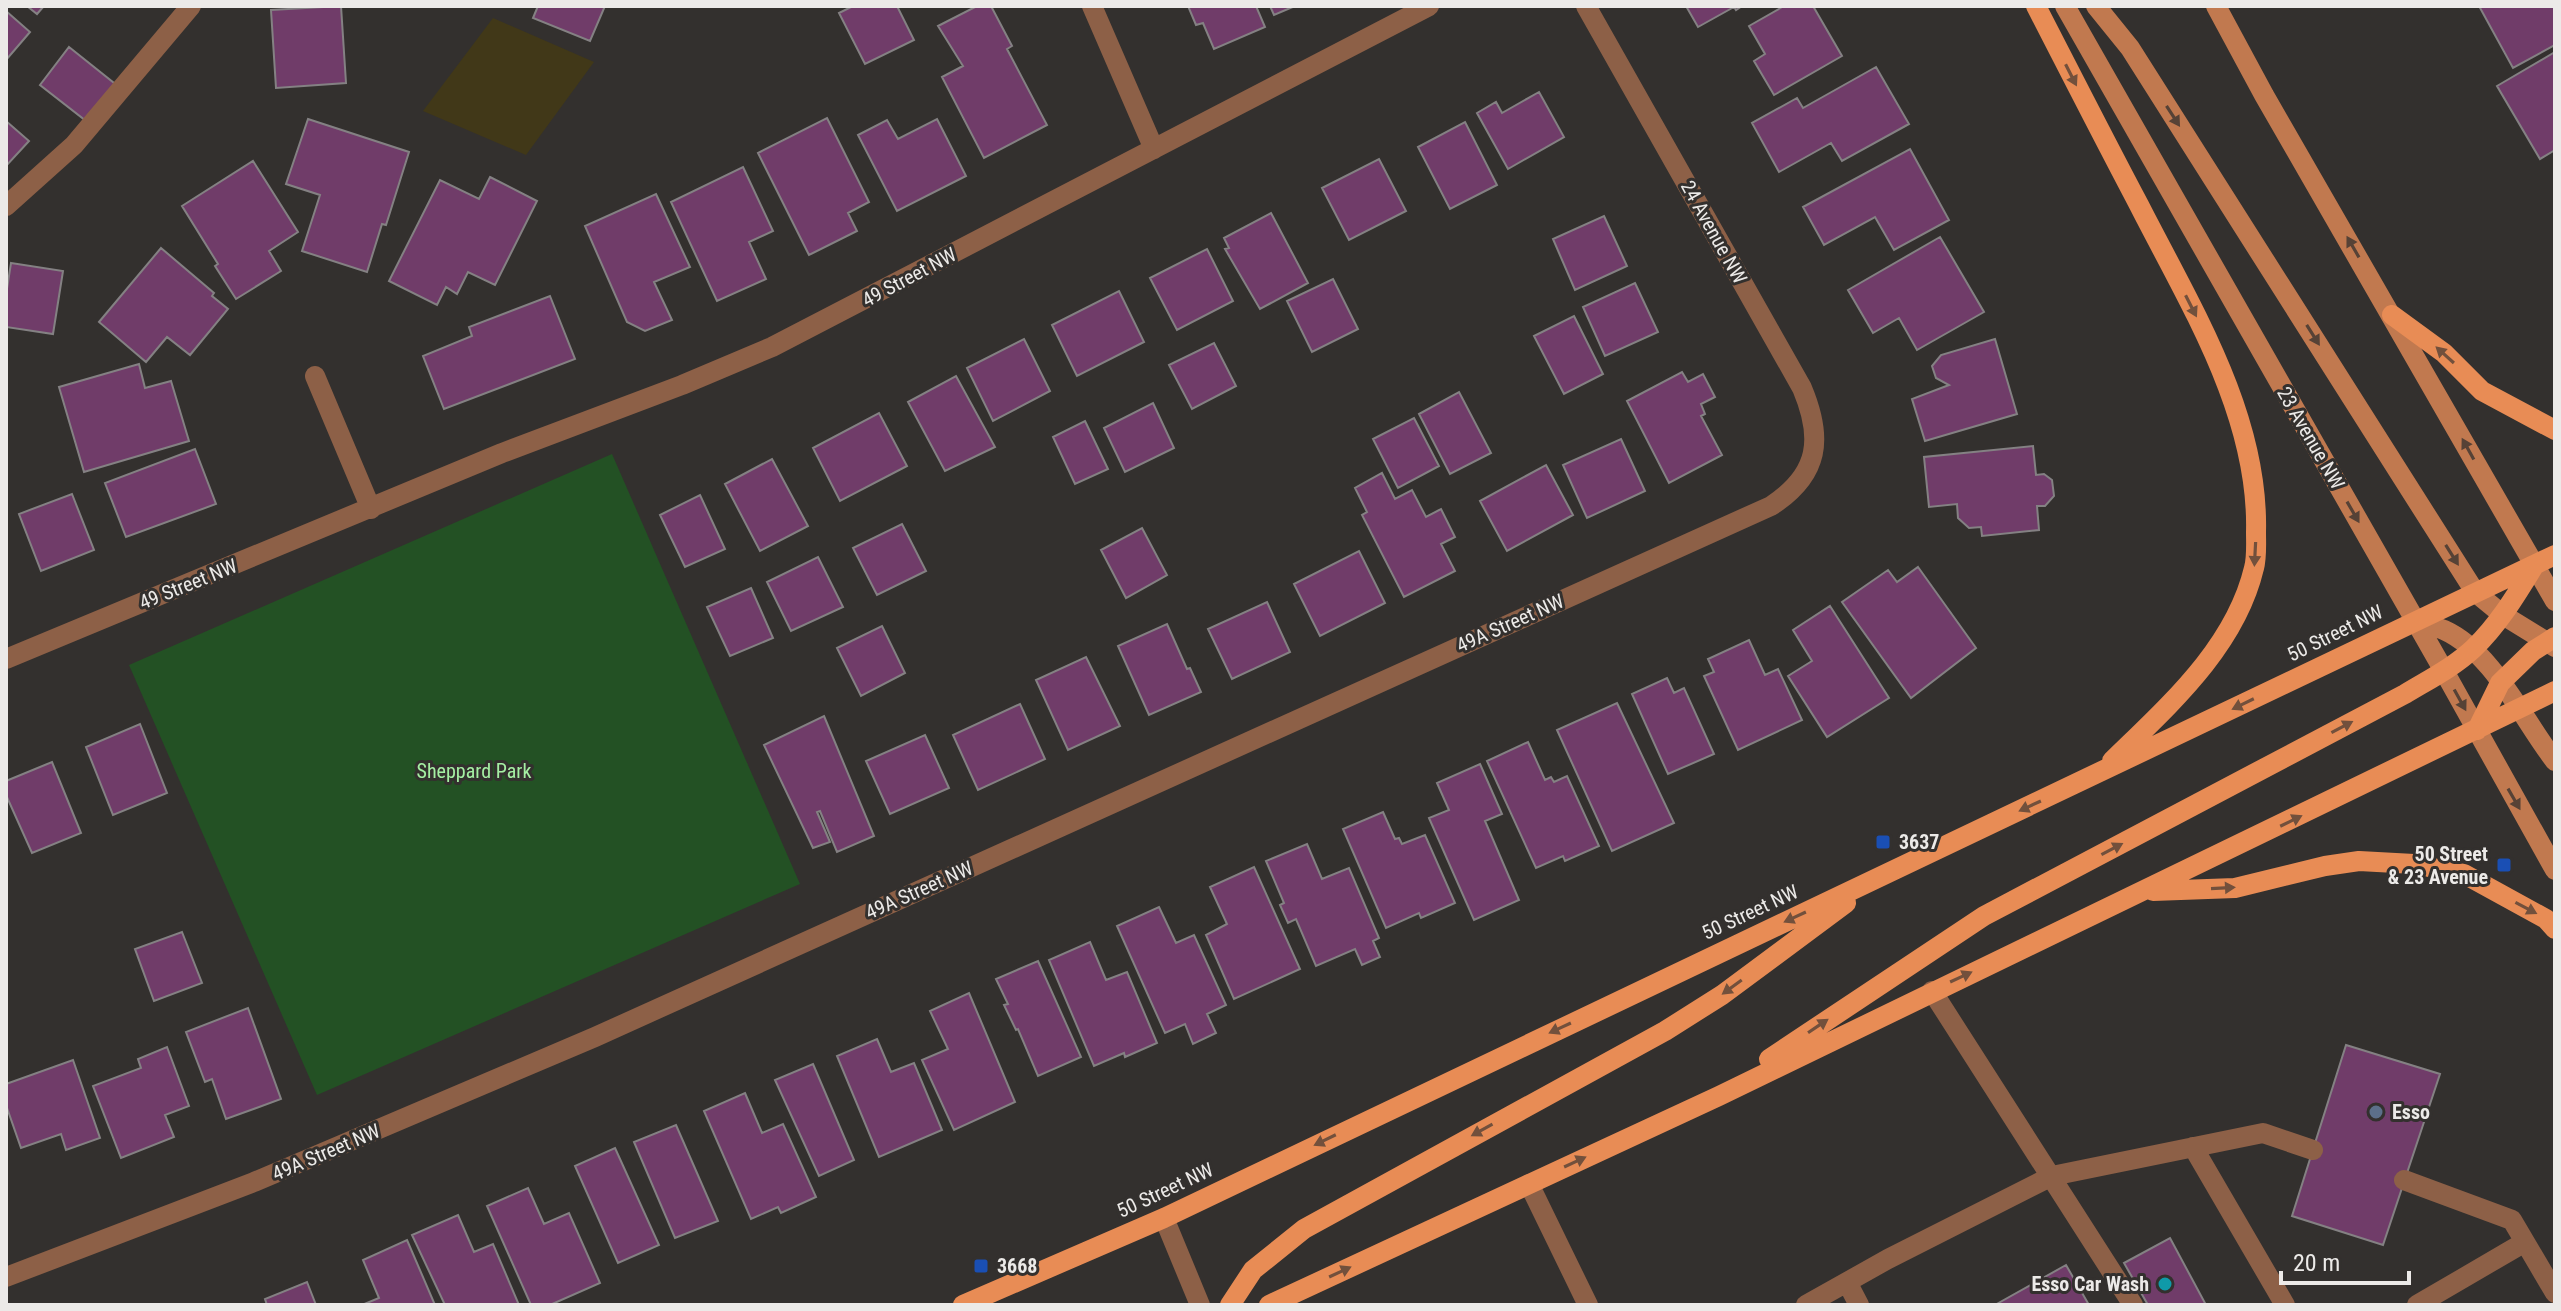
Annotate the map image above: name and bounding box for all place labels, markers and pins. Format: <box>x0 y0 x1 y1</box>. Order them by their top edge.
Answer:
place label: 3637 <box>1899 830 1939 854</box>
marker: 3637 <box>1874 833 1892 851</box>
place label: 50 Street & 23 Avenue <box>2388 842 2488 889</box>
marker: 50 Street & 23 Avenue <box>2495 856 2513 874</box>
place label: Esso <box>2392 1100 2430 1124</box>
marker: Esso <box>2367 1103 2385 1121</box>
place label: 3668 <box>997 1254 1037 1278</box>
marker: 3668 <box>972 1257 990 1275</box>
place label: Esso Car Wash <box>2031 1272 2149 1296</box>
marker: Esso Car Wash <box>2156 1275 2174 1293</box>

